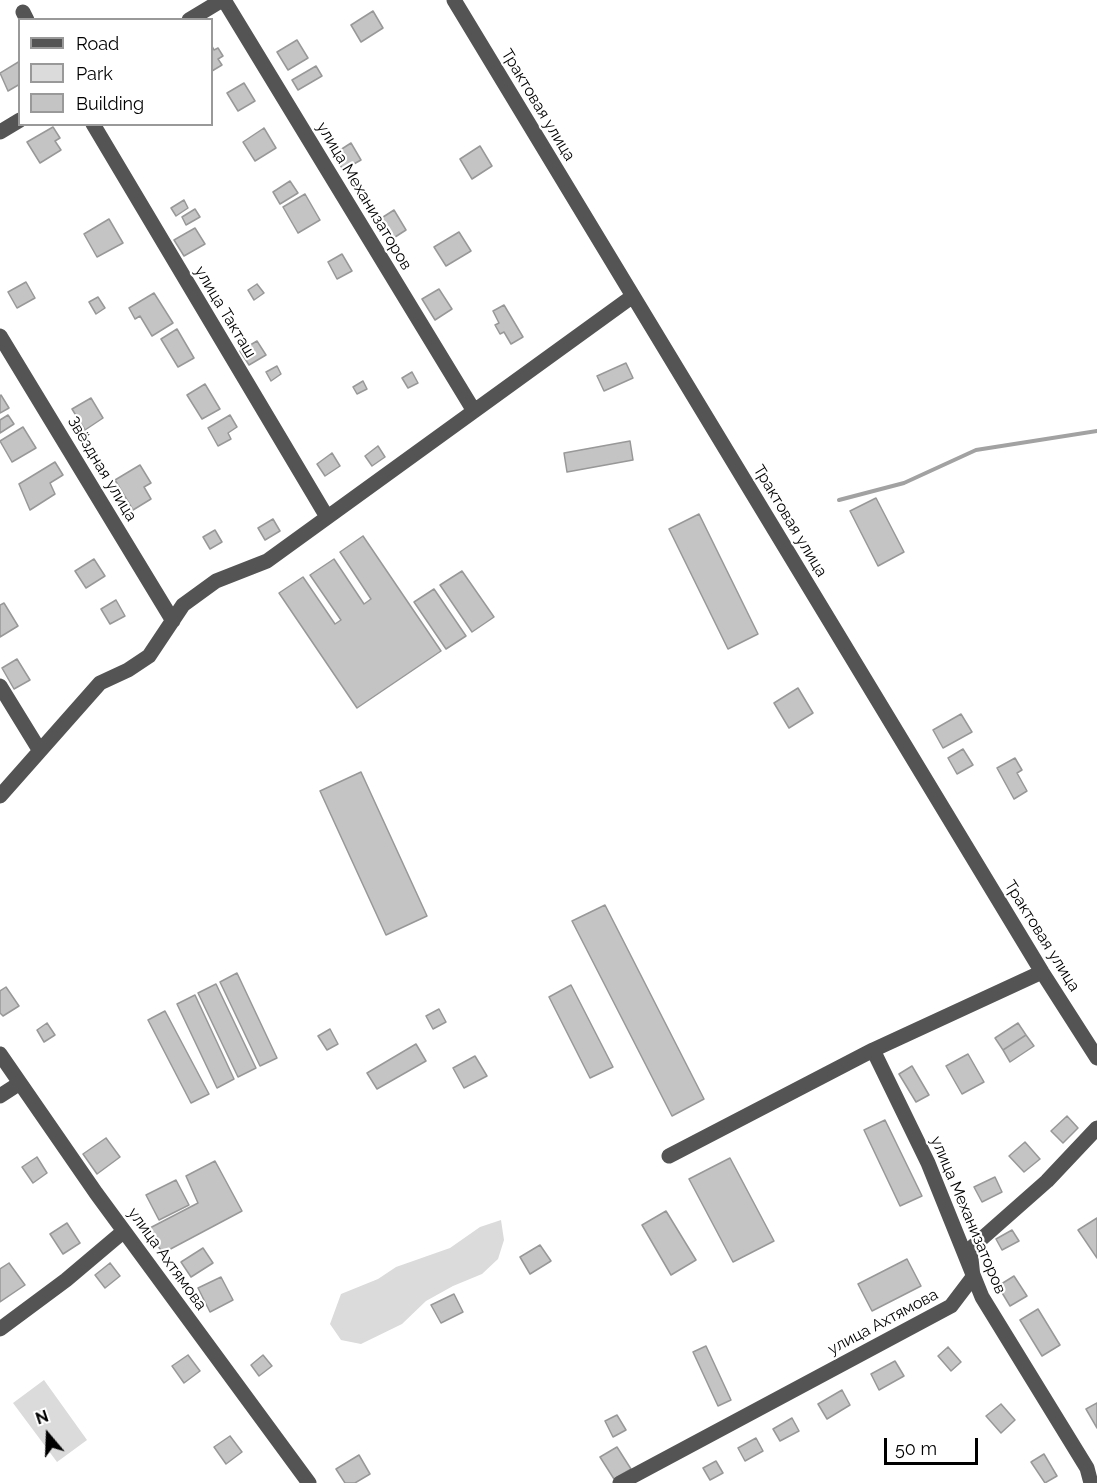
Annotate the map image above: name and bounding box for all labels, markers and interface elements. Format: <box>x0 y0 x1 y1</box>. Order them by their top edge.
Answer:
legend <box>18 18 213 126</box>
text: Road <box>76 33 119 54</box>
street label: Трактовая улица <box>497 45 579 165</box>
text: Park <box>76 63 113 84</box>
text: Building <box>76 93 144 114</box>
street label: улица Механизаторов <box>312 119 416 273</box>
street label: улица Такташ <box>190 263 260 361</box>
street label: Звёздная улица <box>63 413 141 525</box>
street label: Трактовая улица <box>749 461 831 581</box>
street label: Трактовая улица <box>1000 877 1084 995</box>
street label: улица Механизаторов <box>926 1133 1010 1297</box>
street label: улица Ахтямова <box>123 1204 211 1314</box>
street label: улица Ахтямова <box>825 1285 941 1359</box>
north arrow <box>18 1405 78 1465</box>
text: N <box>33 1407 51 1428</box>
scale bar <box>887 1426 982 1464</box>
text: 50 m <box>895 1438 937 1459</box>

